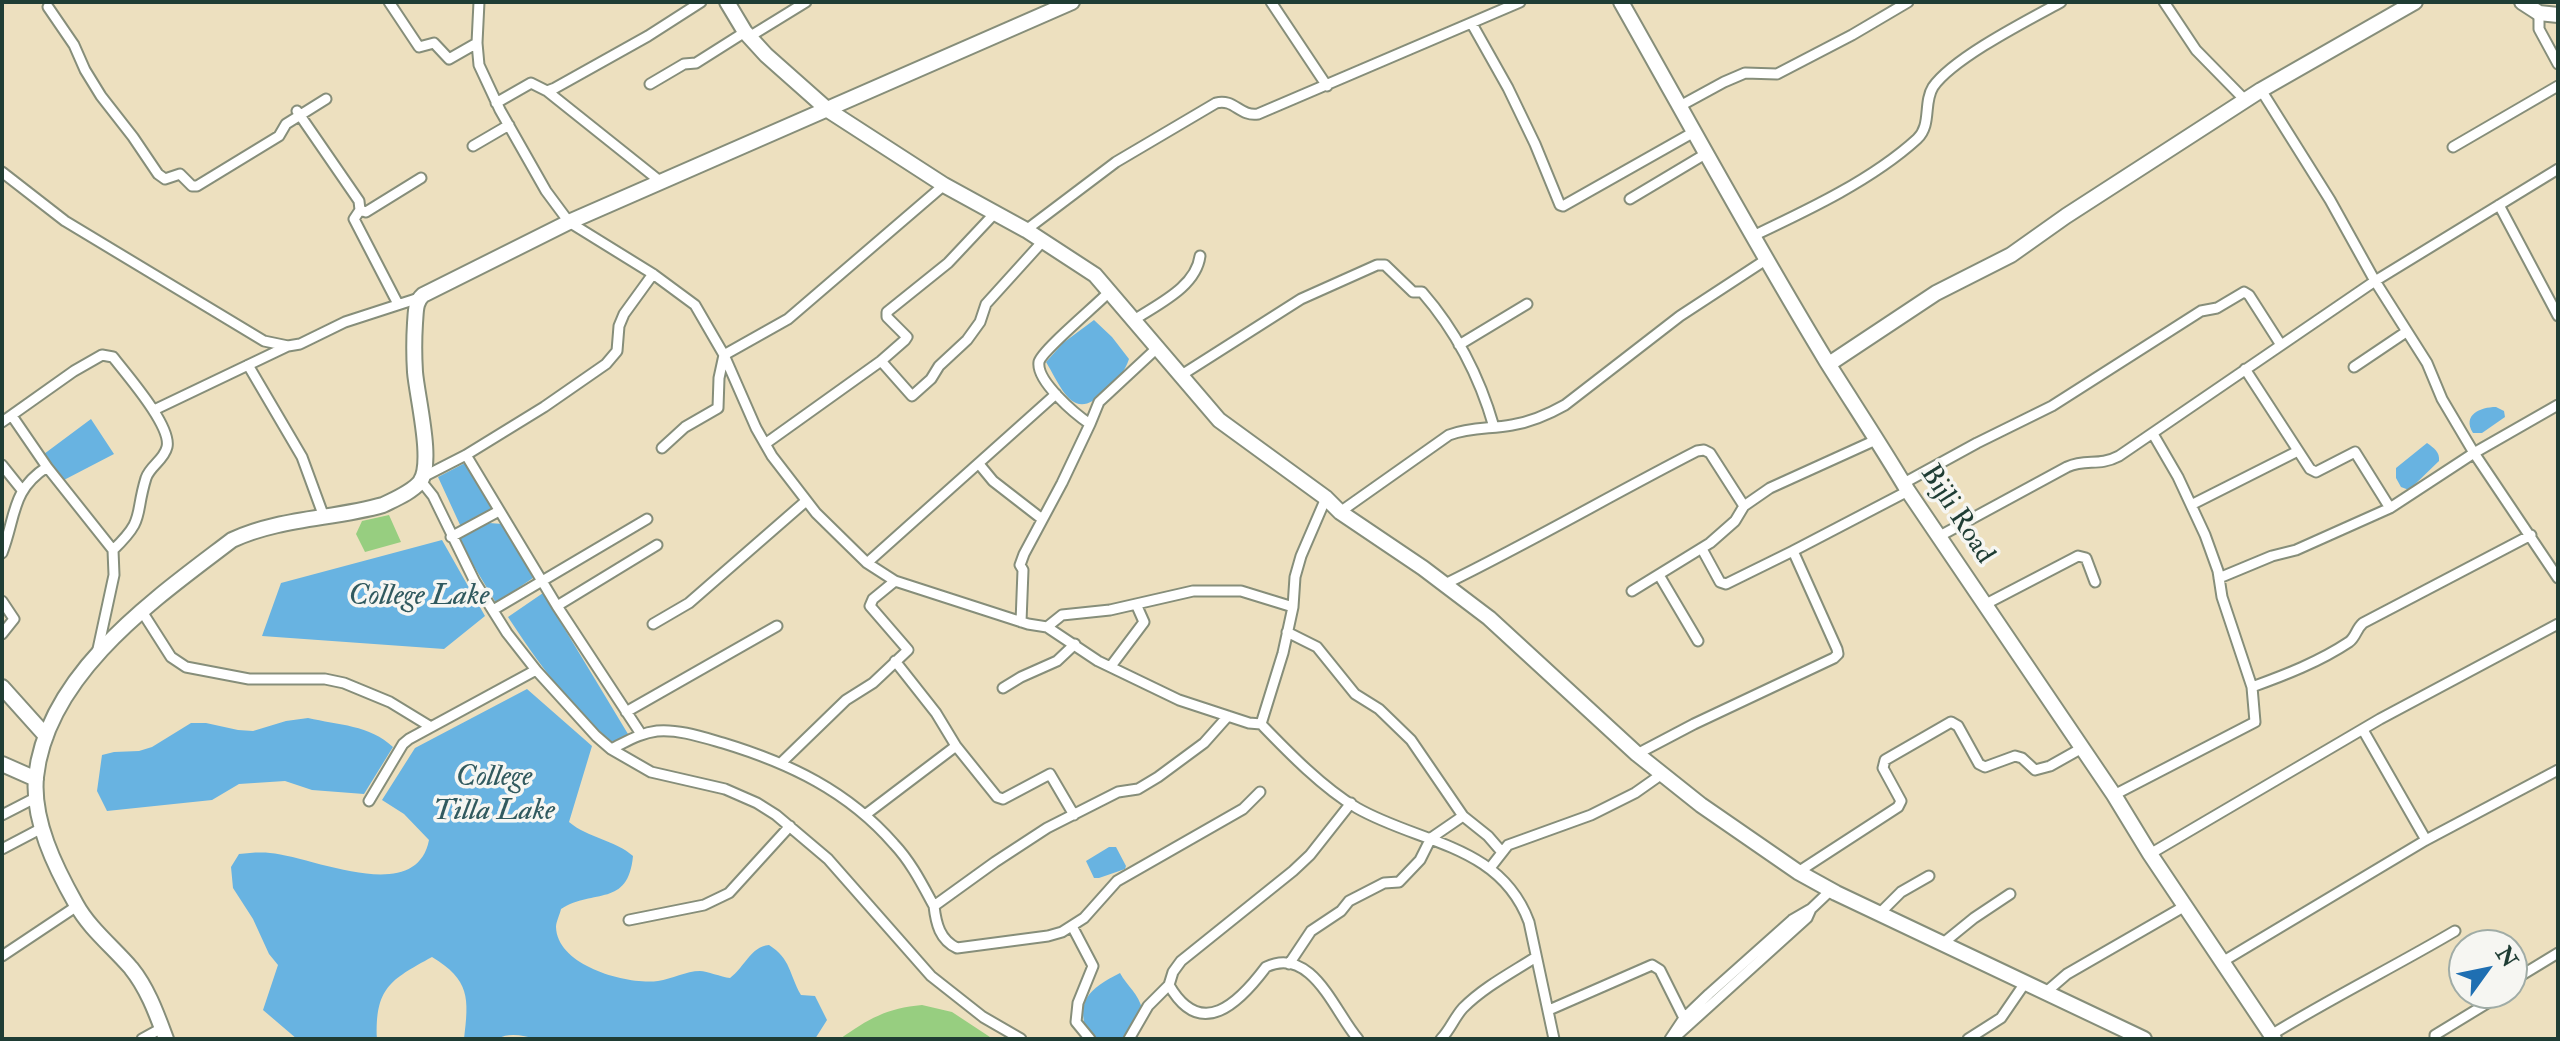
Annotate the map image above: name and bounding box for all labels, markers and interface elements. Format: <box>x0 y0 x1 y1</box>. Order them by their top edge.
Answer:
street label: Bijli Road <box>1912 459 2000 571</box>
water label: College Lake <box>348 580 490 616</box>
water label: College Tilla Lake <box>433 761 555 832</box>
north arrow <box>2448 929 2528 1009</box>
text: N <box>2489 941 2524 973</box>

